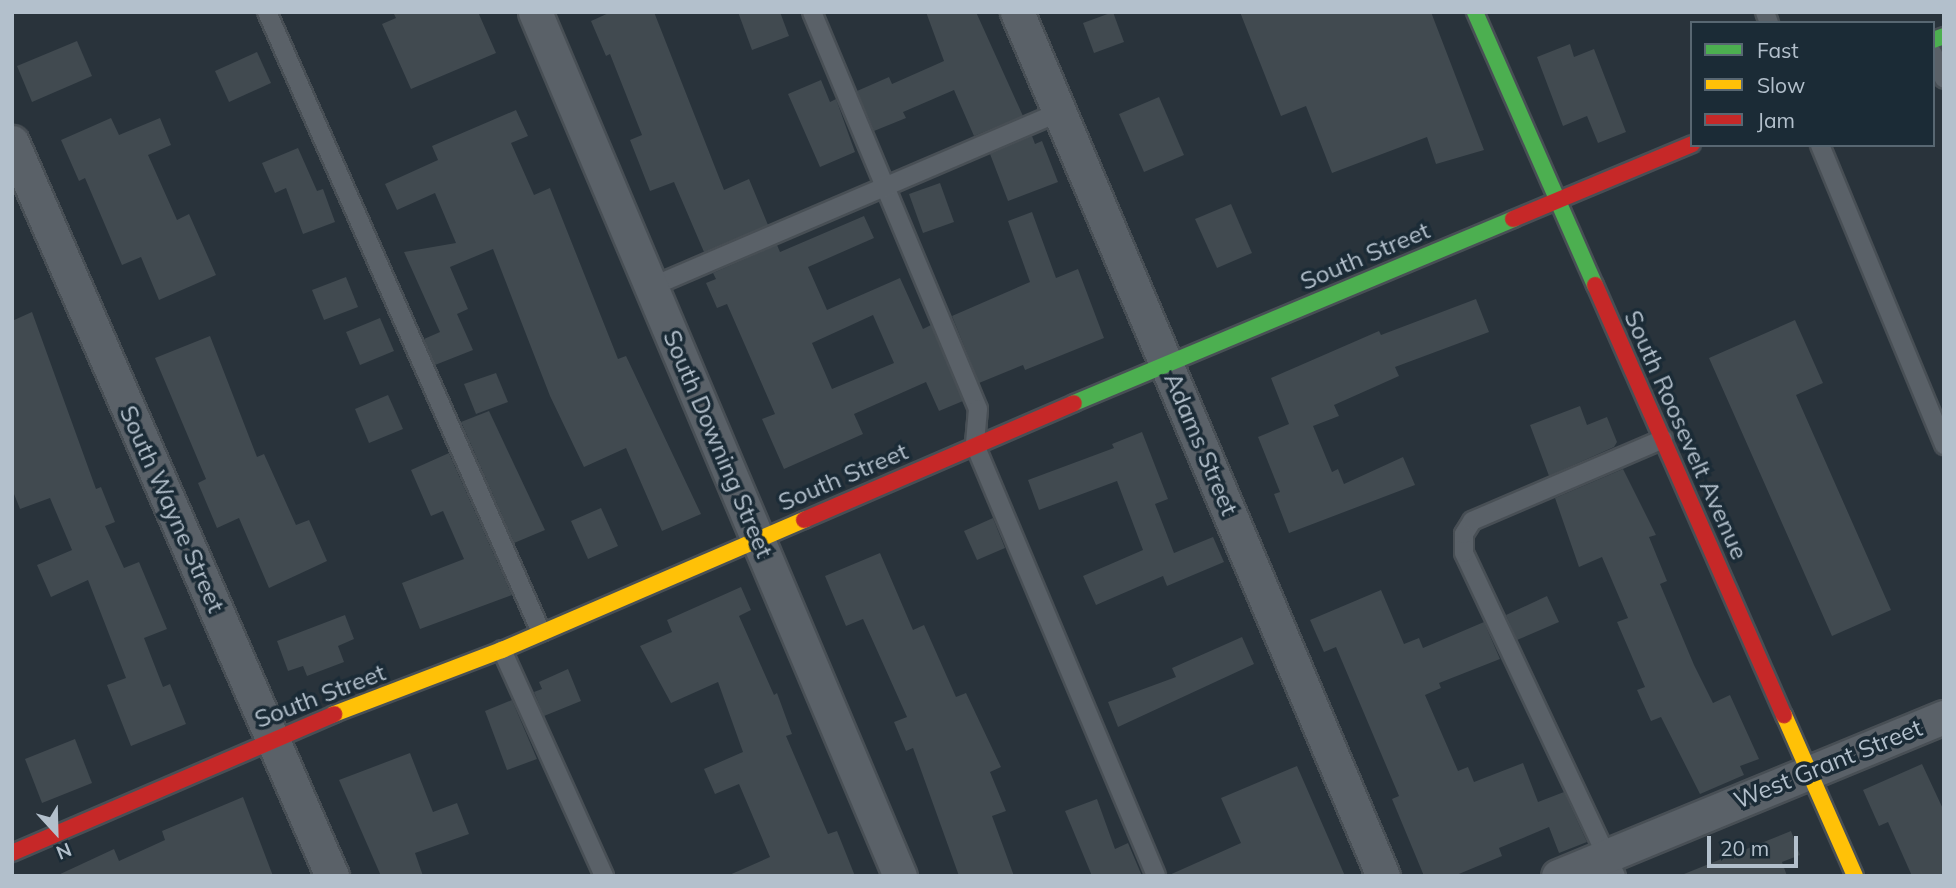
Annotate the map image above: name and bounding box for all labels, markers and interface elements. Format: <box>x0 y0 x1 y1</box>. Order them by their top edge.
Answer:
legend <box>1690 21 1935 147</box>
text: Fast <box>1757 37 1799 63</box>
text: Slow <box>1757 72 1805 98</box>
text: Jam <box>1757 107 1795 133</box>
street label: South Street <box>1296 216 1434 296</box>
street label: South Roosevelt Avenue <box>1618 306 1754 564</box>
street label: South Downing Street <box>657 326 779 562</box>
street label: Adams Street <box>1158 368 1244 520</box>
street label: South Wayne Street <box>113 401 231 617</box>
street label: South Street <box>774 437 912 517</box>
street label: South Street <box>251 658 389 734</box>
street label: West Grant Street <box>1730 713 1926 815</box>
north arrow <box>21 797 91 867</box>
scale bar <box>1711 822 1802 866</box>
text: 20 m <box>1720 835 1769 861</box>
text: N <box>53 838 75 865</box>

